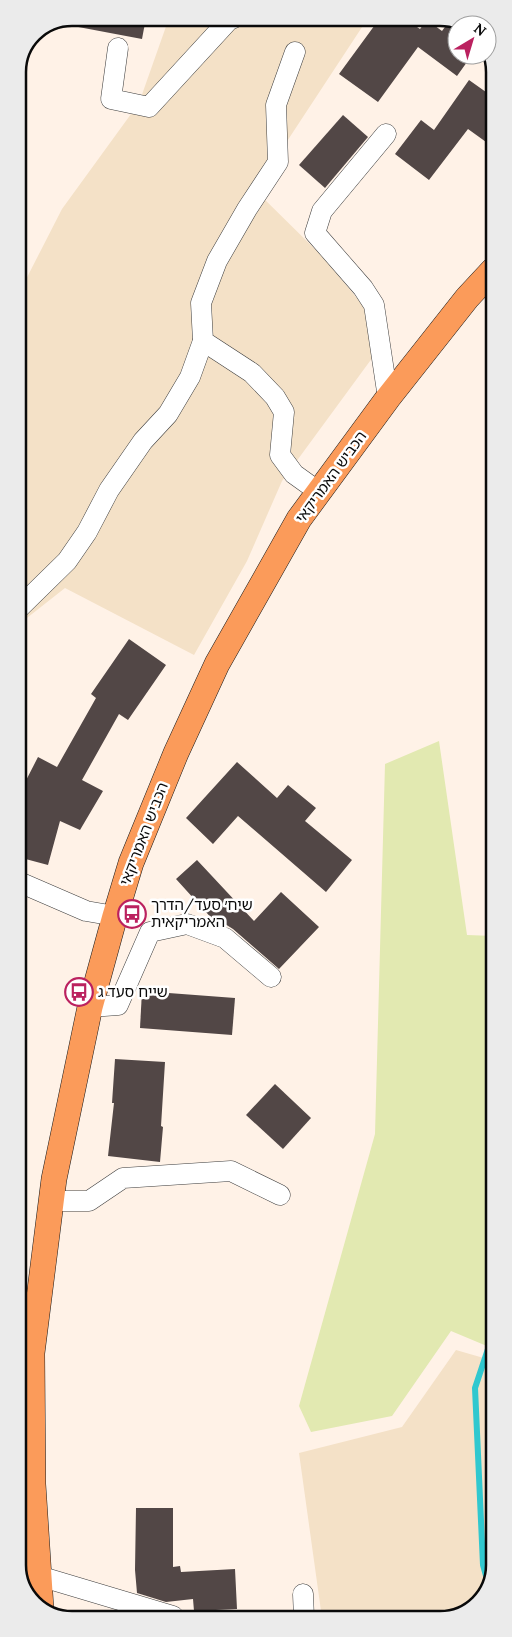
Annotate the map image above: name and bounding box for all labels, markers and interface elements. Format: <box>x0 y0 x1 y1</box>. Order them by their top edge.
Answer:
north arrow <box>447 15 497 65</box>
text: N <box>470 19 490 40</box>
street label: הכביש האמריקאי <box>291 427 370 526</box>
street label: הכביש האמריקאי <box>115 779 172 888</box>
place label: שיח׳ סעד/הדרך האמריקאית <box>151 895 253 931</box>
bus stop icon: שיח׳ סעד/הדרך האמריקאית <box>117 899 147 929</box>
bus stop icon: שייח סעד ג <box>64 977 94 1007</box>
place label: שייח סעד ג <box>98 982 168 1001</box>

